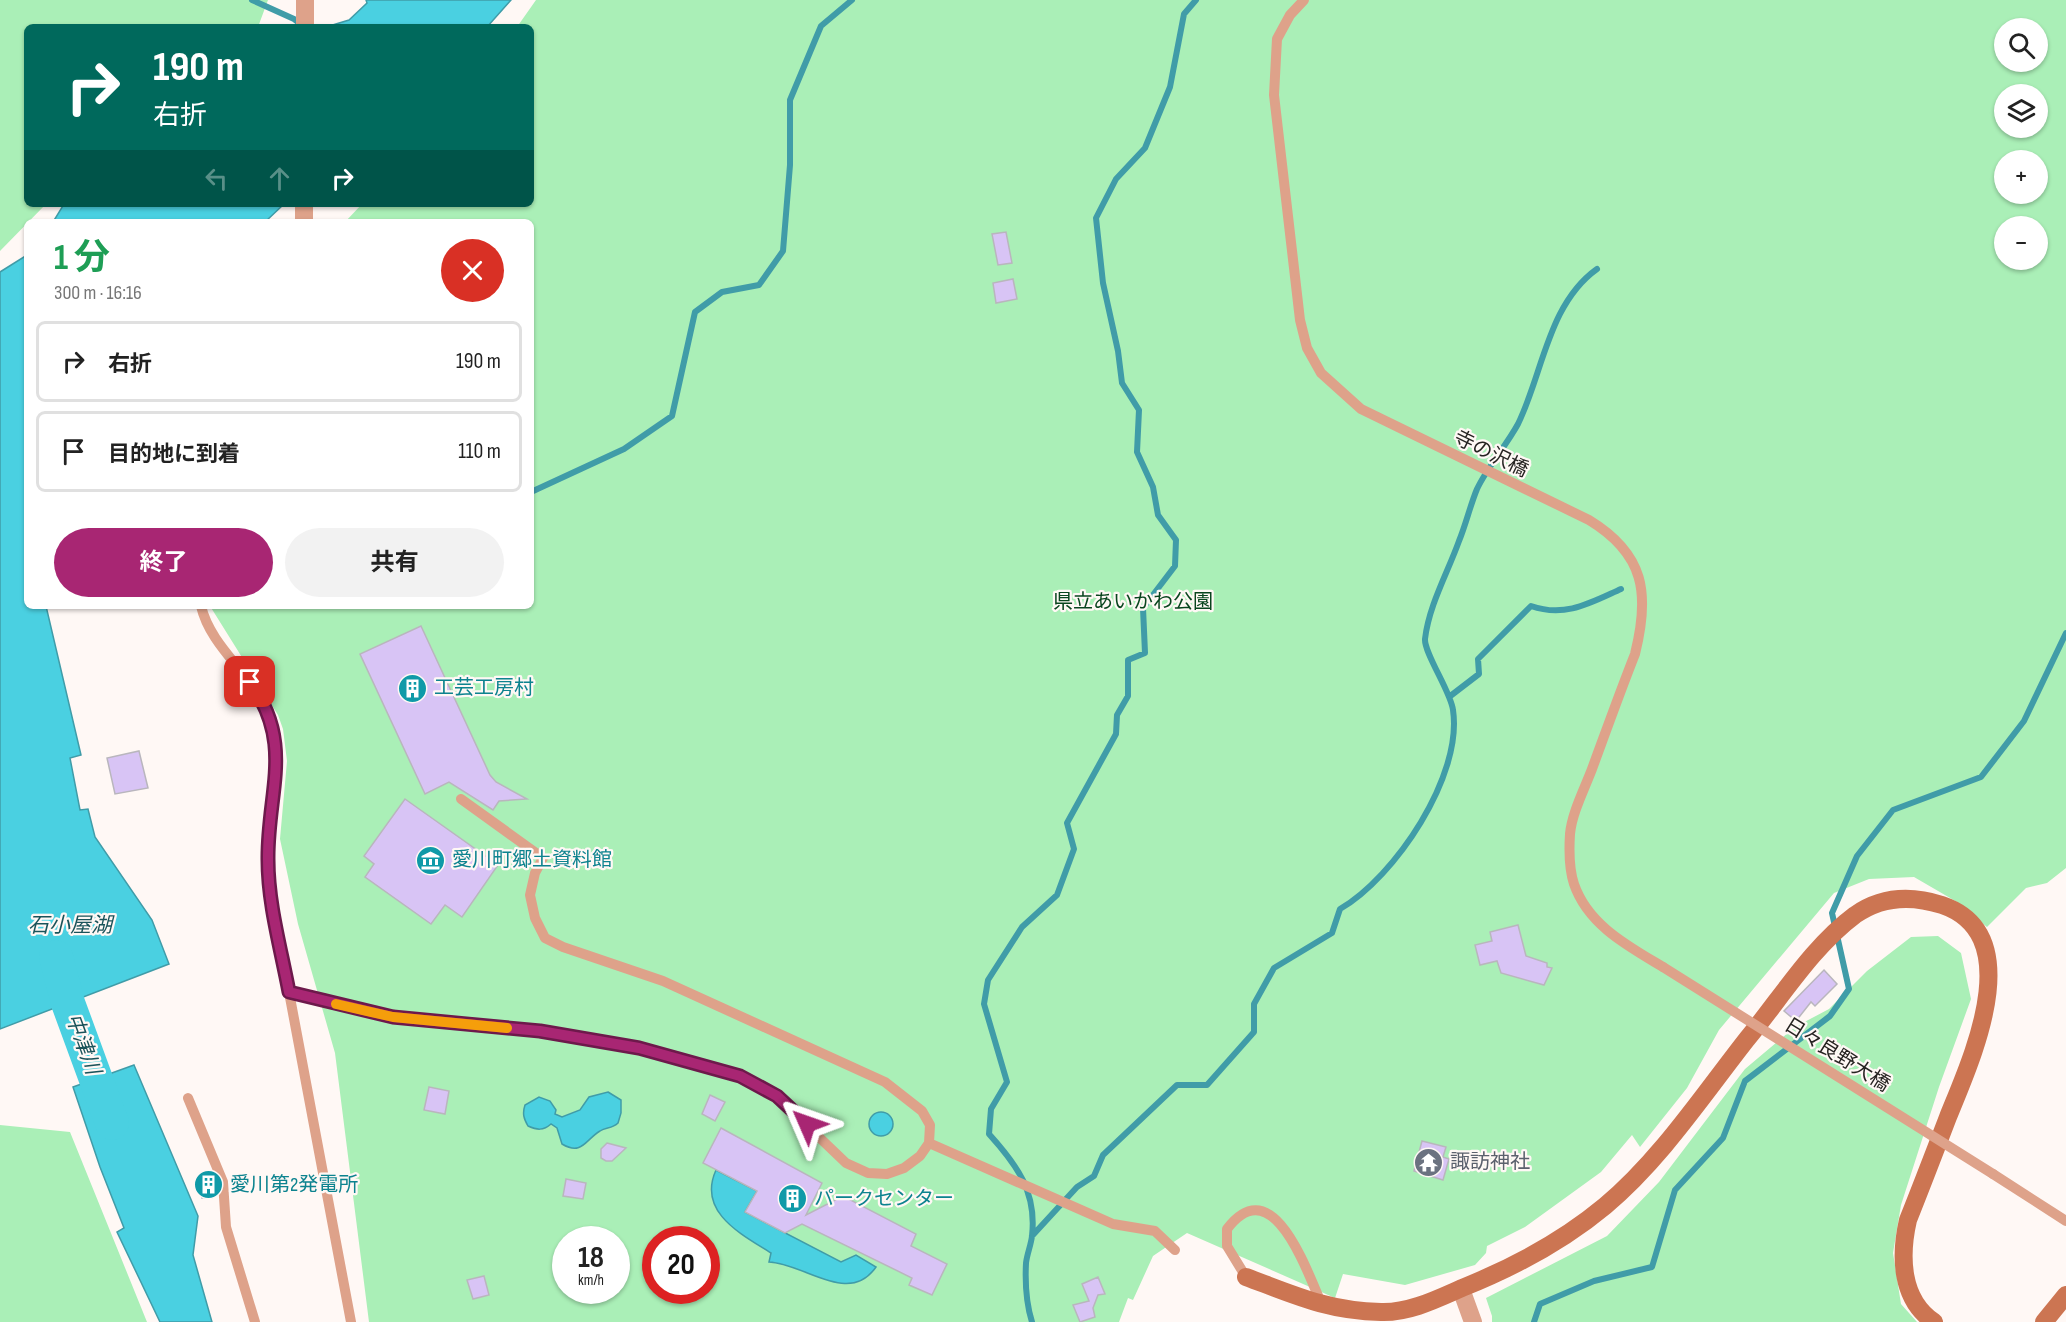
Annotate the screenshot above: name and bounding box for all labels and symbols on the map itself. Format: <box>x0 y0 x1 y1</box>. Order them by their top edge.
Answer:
street label: 寺の沢橋 <box>1450 426 1532 482</box>
park label: 県立あいかわ公園 <box>1053 590 1213 614</box>
pin <box>224 656 275 707</box>
building icon: 工芸工房村 <box>397 672 429 704</box>
place label: 工芸工房村 <box>434 676 534 700</box>
museum icon: 愛川町郷土資料館 <box>415 844 447 876</box>
place label: 愛川町郷土資料館 <box>452 848 612 872</box>
water label: 石小屋湖 <box>28 913 115 938</box>
water label: 中津川 <box>60 1010 106 1080</box>
street label: 日々良野大橋 <box>1780 1013 1894 1097</box>
position arrow <box>775 1092 839 1156</box>
temple icon: 諏訪神社 <box>1413 1146 1445 1178</box>
place label: 諏訪神社 <box>1450 1150 1530 1174</box>
building icon: 愛川第2発電所 <box>193 1169 225 1201</box>
place label: 愛川第2発電所 <box>230 1173 358 1197</box>
building icon: パークセンター <box>777 1183 809 1215</box>
place label: パークセンター <box>814 1187 954 1211</box>
speed limit sign: 20 <box>642 1226 720 1304</box>

